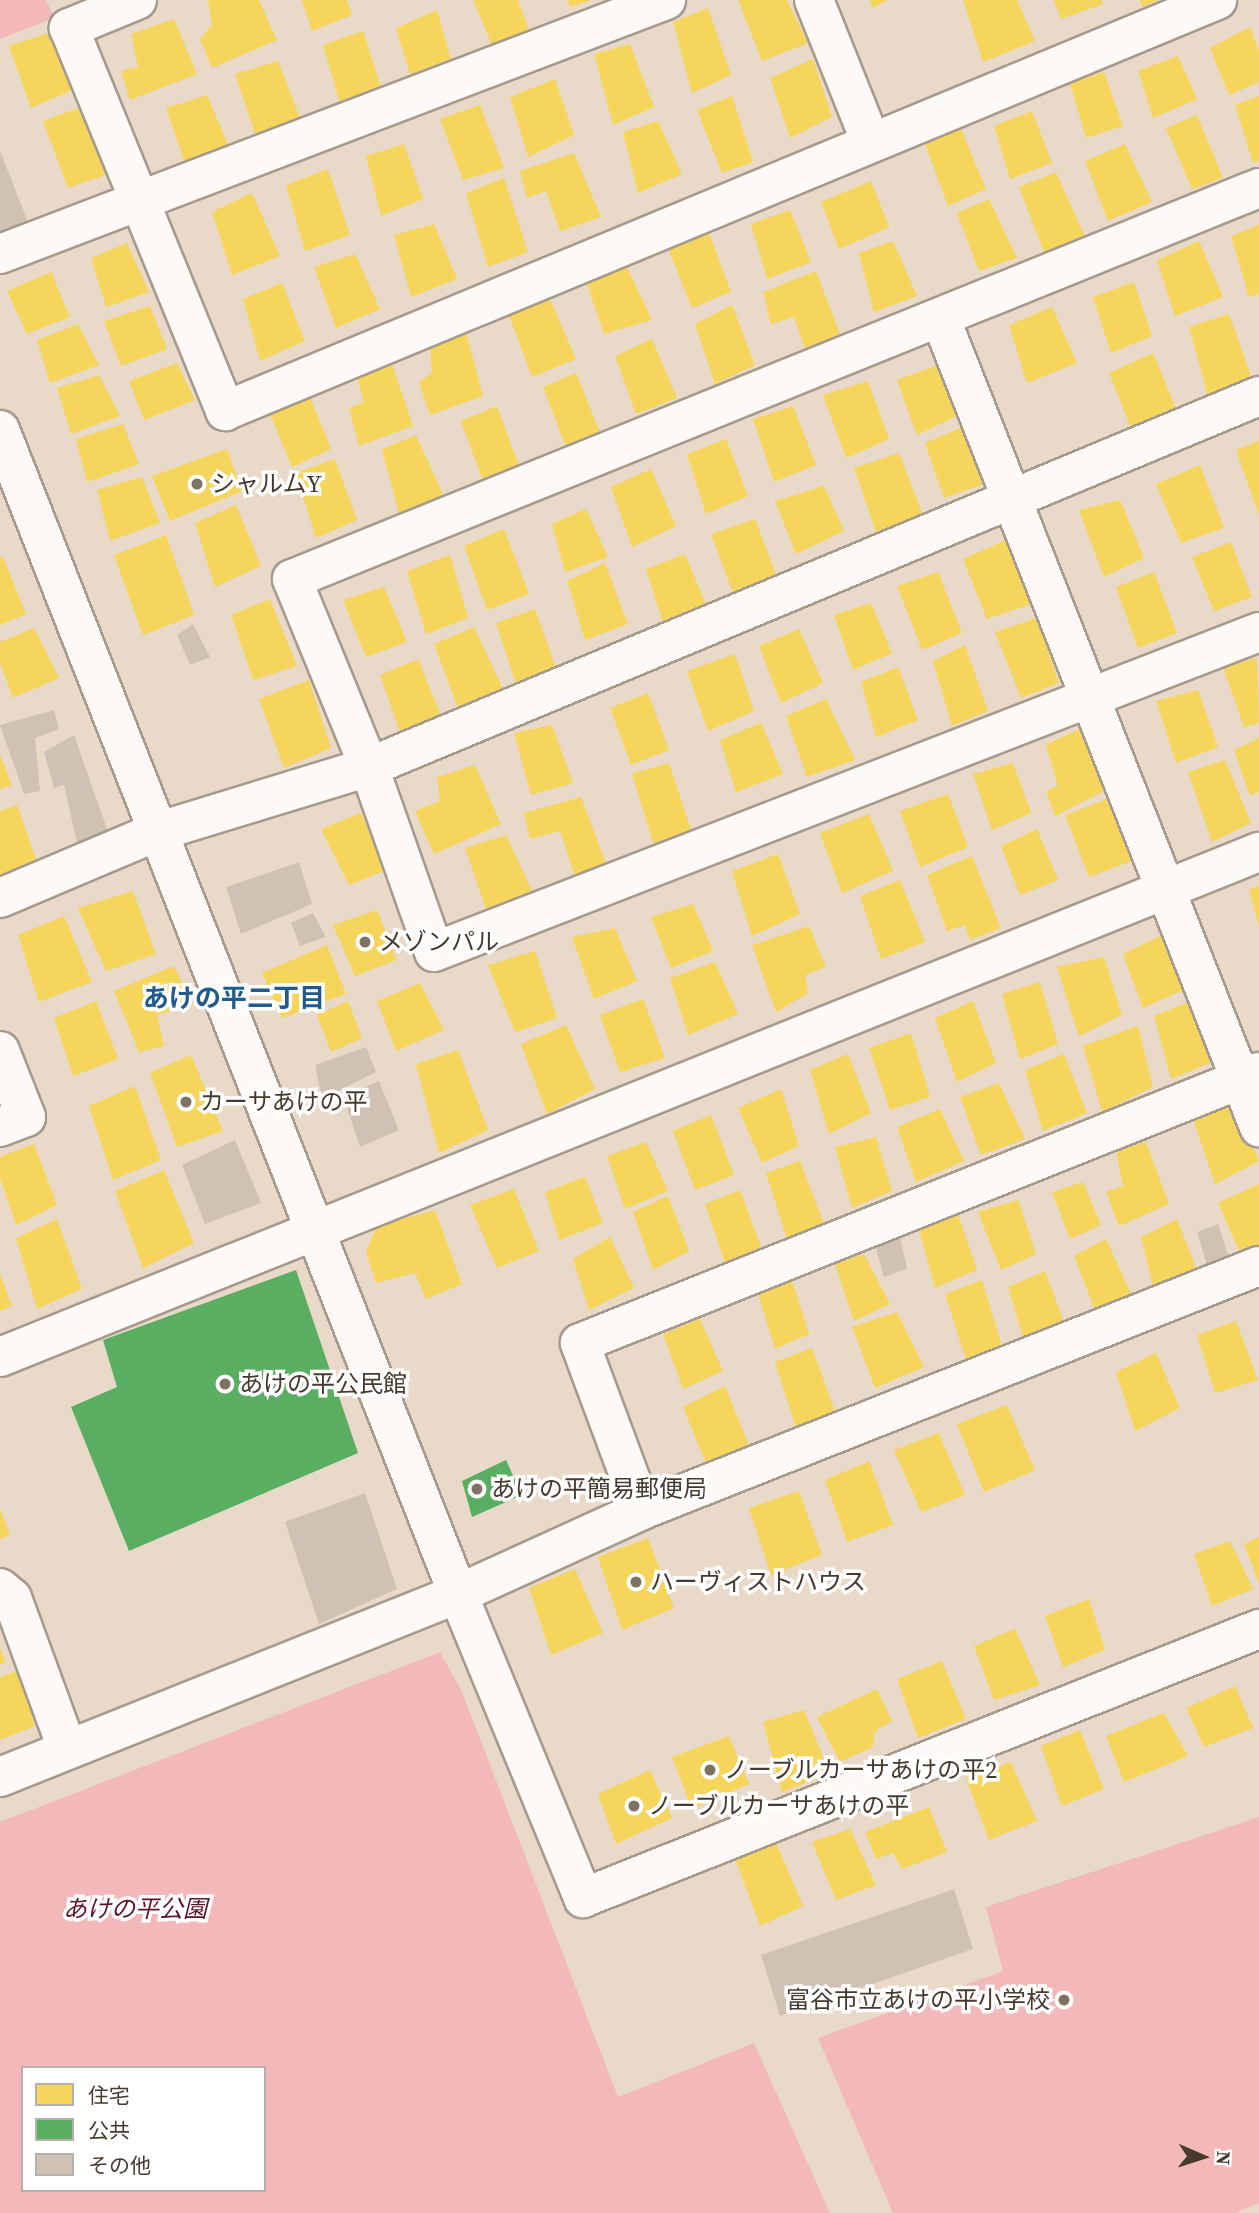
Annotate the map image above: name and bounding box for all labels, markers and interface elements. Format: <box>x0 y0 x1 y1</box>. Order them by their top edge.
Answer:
place label: シャルムY <box>211 470 322 498</box>
marker: シャルムY <box>189 476 205 492</box>
place label: メゾンパル <box>379 928 499 956</box>
marker: メゾンパル <box>357 934 373 950</box>
district label: あけの平二丁目 <box>143 983 325 1015</box>
place label: カーサあけの平 <box>200 1088 368 1116</box>
marker: カーサあけの平 <box>178 1094 194 1110</box>
place label: あけの平公民館 <box>239 1370 407 1398</box>
marker: あけの平公民館 <box>217 1376 233 1392</box>
place label: あけの平簡易郵便局 <box>491 1475 707 1503</box>
marker: あけの平簡易郵便局 <box>469 1481 485 1497</box>
place label: ハーヴィストハウス <box>650 1568 866 1596</box>
marker: ハーヴィストハウス <box>628 1574 644 1590</box>
place label: ノーブルカーサあけの平2 <box>724 1756 1000 1784</box>
marker: ノーブルカーサあけの平2 <box>702 1762 718 1778</box>
place label: ノーブルカーサあけの平 <box>648 1792 912 1820</box>
marker: ノーブルカーサあけの平 <box>626 1798 642 1814</box>
park label: あけの平公園 <box>63 1895 207 1923</box>
place label: 富谷市立あけの平小学校 <box>786 1986 1050 2014</box>
marker: 富谷市立あけの平小学校 <box>1056 1992 1072 2008</box>
legend <box>21 2066 266 2192</box>
text: 住宅 <box>88 2081 130 2110</box>
text: 公共 <box>88 2116 130 2145</box>
north arrow <box>1168 2122 1238 2192</box>
text: その他 <box>88 2151 151 2180</box>
text: N <box>1211 2151 1237 2166</box>

